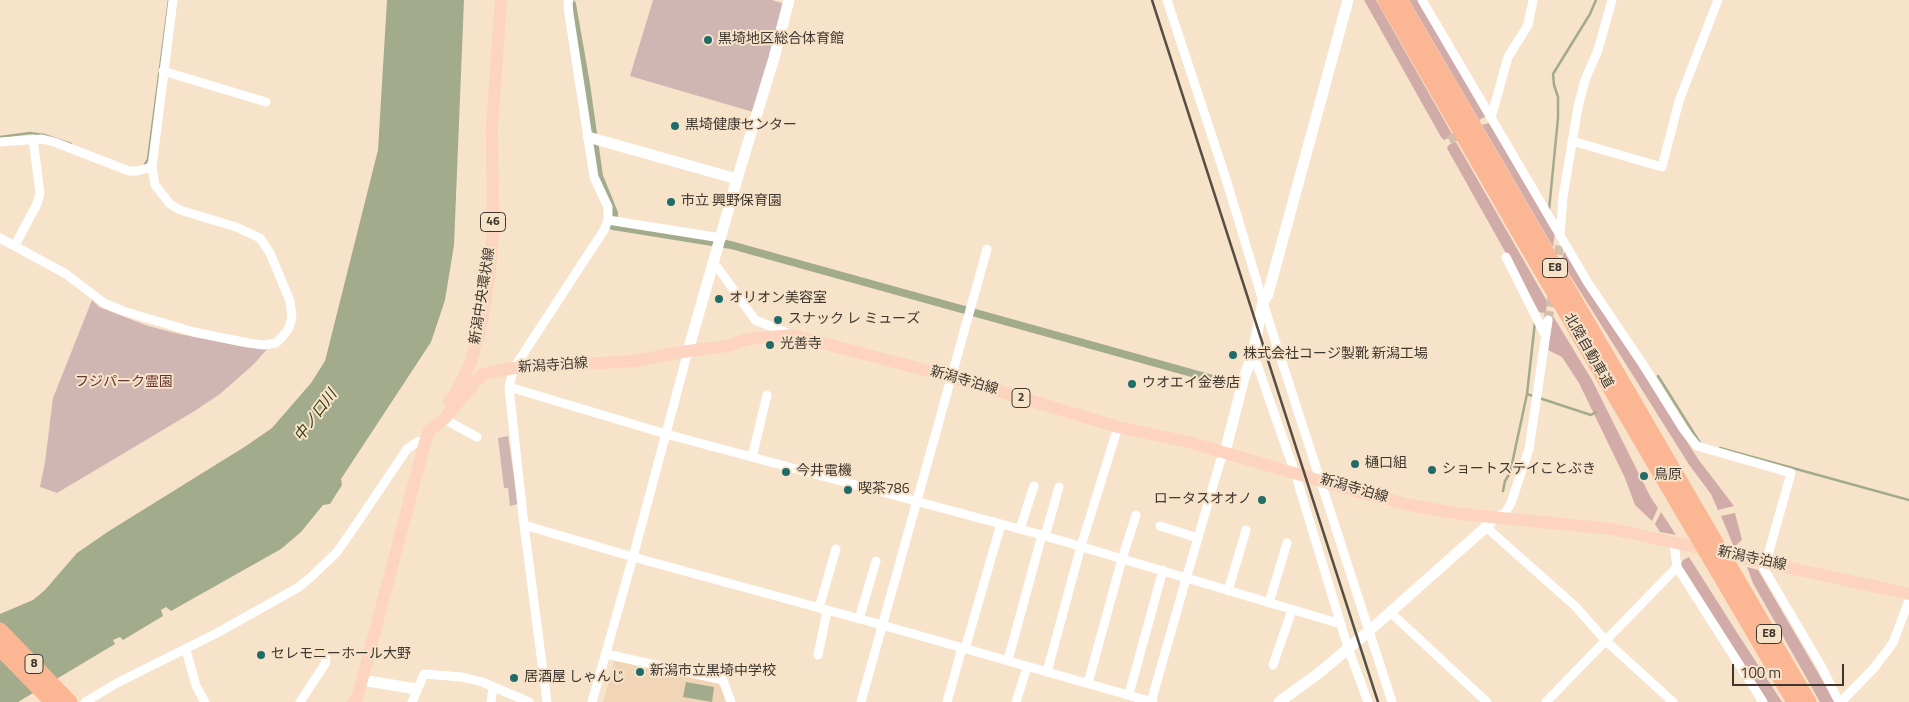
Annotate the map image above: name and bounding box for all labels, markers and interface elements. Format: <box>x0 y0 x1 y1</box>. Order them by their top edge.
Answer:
place label: 黒埼地区総合体育館 <box>718 32 844 48</box>
marker: 黒埼地区総合体育館 <box>702 34 714 46</box>
place label: 黒埼健康センター <box>685 118 797 134</box>
marker: 黒埼健康センター <box>669 120 681 132</box>
place label: 市立 興野保育園 <box>681 194 782 210</box>
marker: 市立 興野保育園 <box>665 196 677 208</box>
road number: 46 <box>480 212 506 232</box>
street label: 新潟中央環状線 <box>467 246 499 346</box>
road number: E8 <box>1542 258 1568 278</box>
place label: オリオン美容室 <box>729 291 827 307</box>
marker: オリオン美容室 <box>713 293 725 305</box>
street label: 北陸自動車道 <box>1560 310 1616 392</box>
place label: スナック レ ミューズ <box>788 312 920 328</box>
marker: スナック レ ミューズ <box>772 314 784 326</box>
place label: 光善寺 <box>780 337 822 353</box>
marker: 光善寺 <box>764 339 776 351</box>
place label: 株式会社コージ製靴 新潟工場 <box>1243 347 1428 363</box>
marker: 株式会社コージ製靴 新潟工場 <box>1227 349 1239 361</box>
street label: 新潟寺泊線 <box>517 355 589 377</box>
street label: 新潟寺泊線 <box>928 363 1000 399</box>
park label: フジパーク霊園 <box>75 375 173 391</box>
place label: ウオエイ金巻店 <box>1142 376 1240 392</box>
marker: ウオエイ金巻店 <box>1126 378 1138 390</box>
water label: 中ノ口川 <box>291 387 341 445</box>
road number: 2 <box>1012 388 1030 408</box>
place label: 樋口組 <box>1365 456 1407 472</box>
marker: 樋口組 <box>1349 458 1361 470</box>
place label: ショートステイことぶき <box>1442 462 1596 478</box>
place label: 今井電機 <box>796 464 852 480</box>
marker: ショートステイことぶき <box>1426 464 1438 476</box>
marker: 今井電機 <box>780 466 792 478</box>
place label: 鳥原 <box>1654 468 1682 484</box>
marker: 鳥原 <box>1638 470 1650 482</box>
street label: 新潟寺泊線 <box>1318 471 1390 507</box>
place label: 喫茶786 <box>858 482 910 498</box>
marker: 喫茶786 <box>842 484 854 496</box>
place label: ロータスオオノ <box>1154 492 1252 508</box>
marker: ロータスオオノ <box>1256 494 1268 506</box>
street label: 新潟寺泊線 <box>1716 544 1788 574</box>
road number: E8 <box>1756 624 1782 644</box>
place label: セレモニーホール大野 <box>271 647 411 663</box>
marker: セレモニーホール大野 <box>255 649 267 661</box>
road number: 8 <box>25 654 43 674</box>
scale bar <box>1734 654 1846 686</box>
text: 100 m <box>1740 661 1781 684</box>
place label: 新潟市立黒埼中学校 <box>650 664 776 680</box>
marker: 新潟市立黒埼中学校 <box>634 666 646 678</box>
place label: 居酒屋 しゃんじ <box>524 670 625 686</box>
marker: 居酒屋 しゃんじ <box>508 672 520 684</box>

